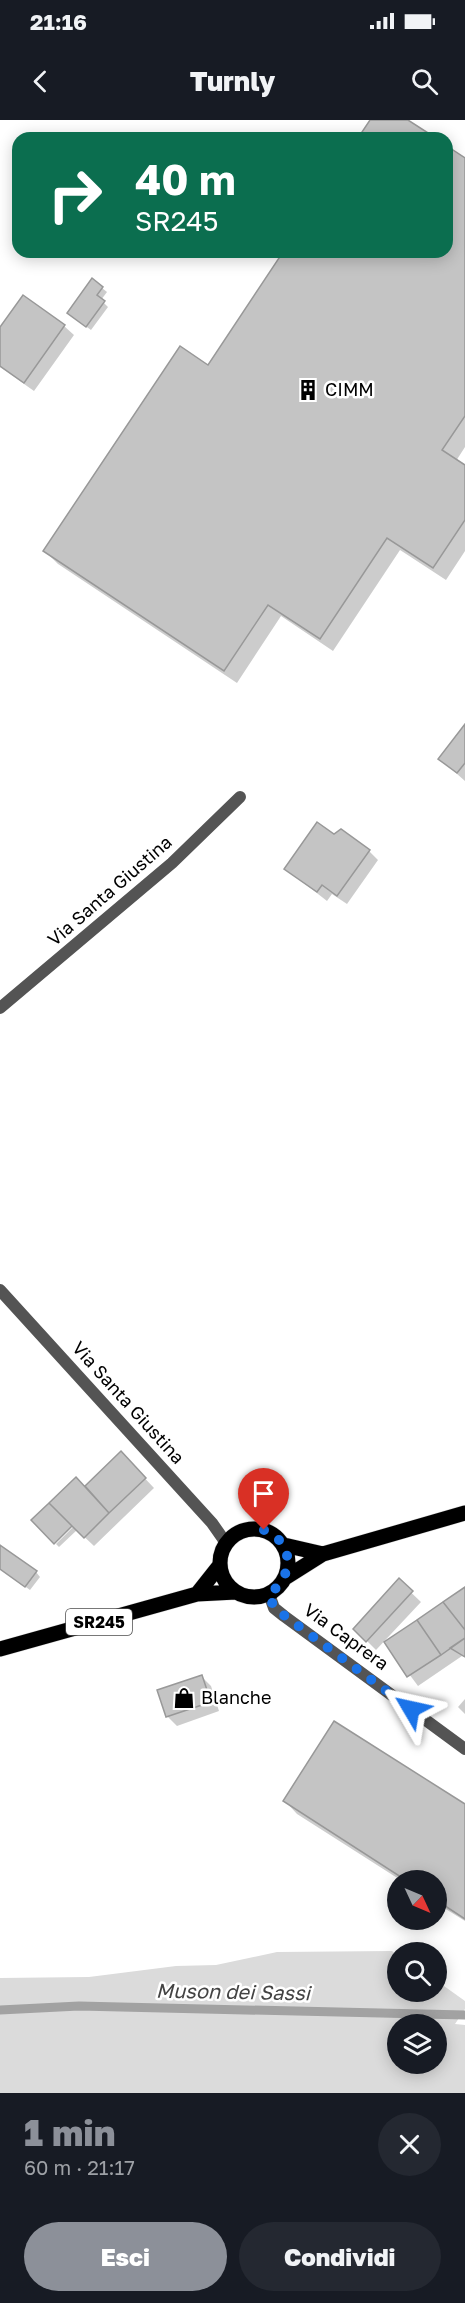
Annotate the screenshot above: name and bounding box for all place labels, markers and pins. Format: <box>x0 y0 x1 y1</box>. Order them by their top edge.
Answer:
building icon: CIMM <box>296 378 320 402</box>
place label: CIMM <box>325 378 374 400</box>
pin <box>238 1468 289 1530</box>
shop icon: Blanche <box>172 1686 196 1710</box>
place label: Blanche <box>201 1686 271 1708</box>

